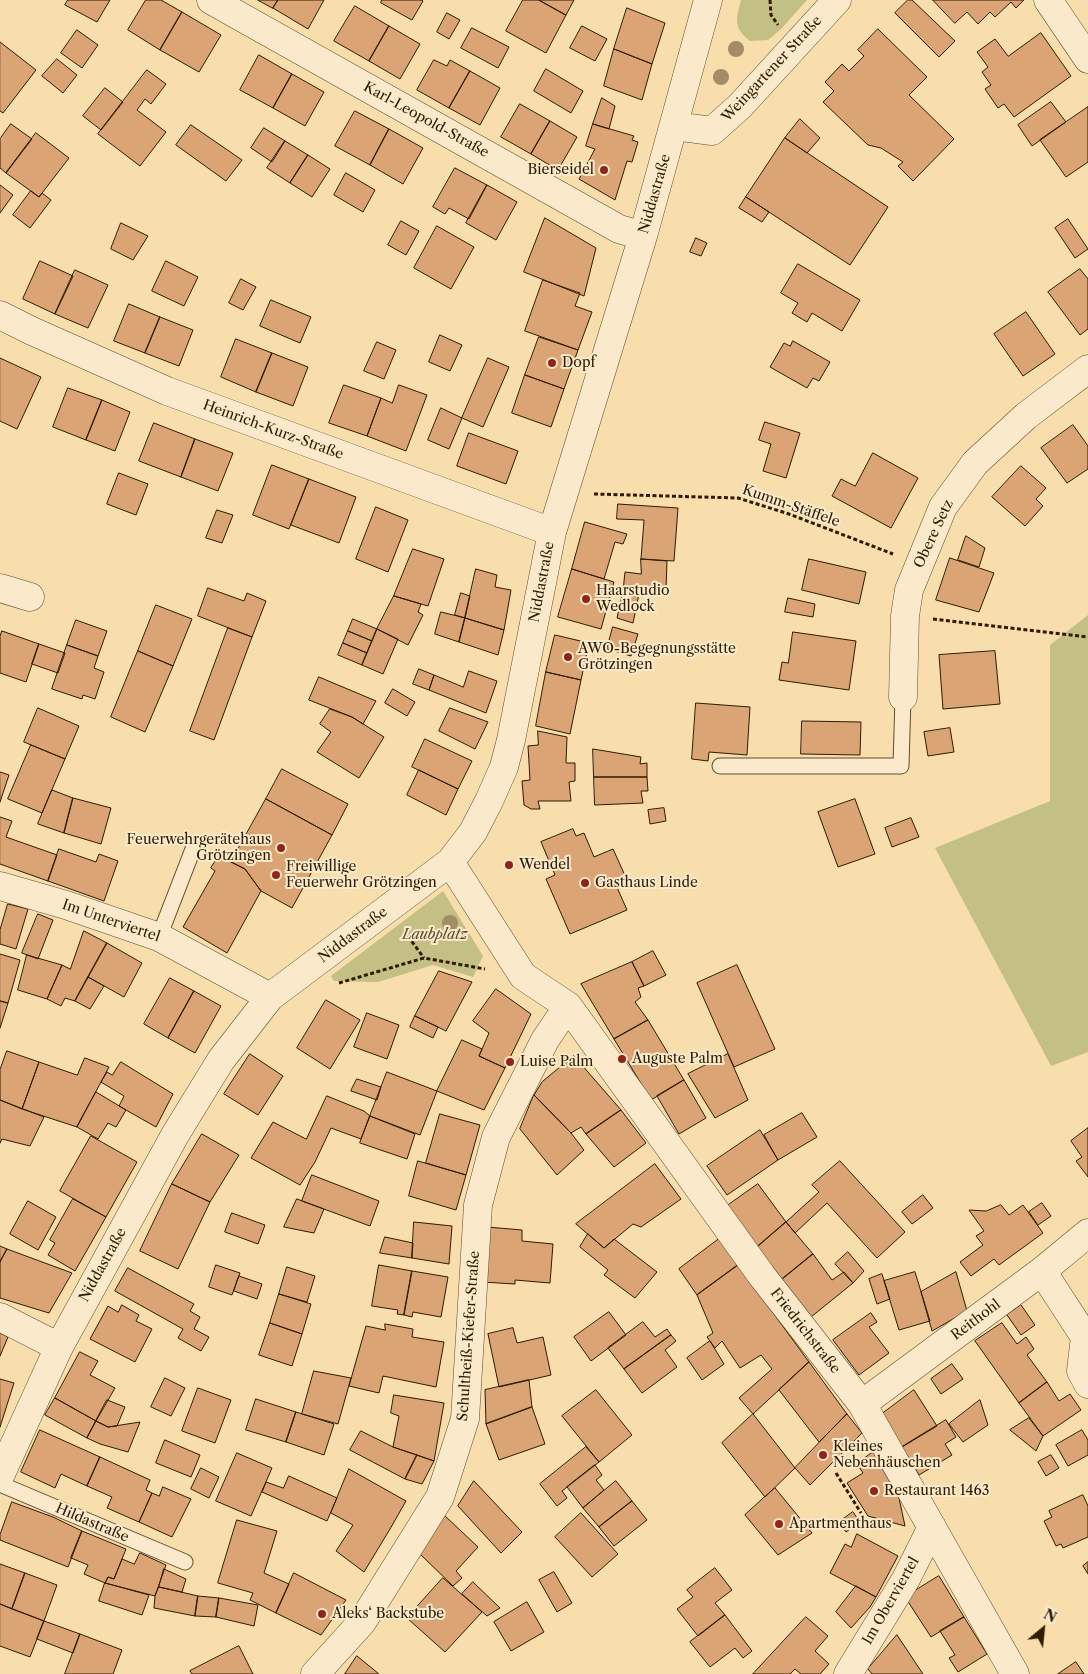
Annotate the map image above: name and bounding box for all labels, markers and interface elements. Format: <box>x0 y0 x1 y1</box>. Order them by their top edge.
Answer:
street label: Weingartener Straße <box>719 13 825 125</box>
street label: Karl-Leopold-Straße <box>360 79 492 161</box>
street label: Niddastraße <box>636 152 674 236</box>
place label: Bierseidel <box>528 162 594 178</box>
marker: Bierseidel <box>598 164 610 176</box>
place label: Dopf <box>562 355 596 371</box>
marker: Dopf <box>546 357 558 369</box>
street label: Heinrich-Kurz-Straße <box>200 397 346 463</box>
street label: Kumm-Stäffele <box>740 481 842 531</box>
street label: Obere Setz <box>911 497 957 571</box>
street label: Niddastraße <box>526 540 558 624</box>
place label: Haarstudio Wedlock <box>596 583 670 616</box>
marker: Haarstudio Wedlock <box>580 593 592 605</box>
place label: AWO-Begegnungsstätte Grötzingen <box>578 641 736 674</box>
marker: AWO-Begegnungsstätte Grötzingen <box>562 651 574 663</box>
place label: Feuerwehrgerätehaus Grötzingen <box>127 832 271 864</box>
marker: Feuerwehrgerätehaus Grötzingen <box>275 842 287 854</box>
place label: Wendel <box>519 857 570 873</box>
place label: Freiwillige Feuerwehr Grötzingen <box>286 859 437 892</box>
marker: Wendel <box>503 859 515 871</box>
marker: Freiwillige Feuerwehr Grötzingen <box>270 869 282 881</box>
place label: Gasthaus Linde <box>595 875 698 891</box>
marker: Gasthaus Linde <box>579 877 591 889</box>
street label: Im Unterviertel <box>60 896 162 946</box>
street label: Niddastraße <box>315 904 391 966</box>
park label: Laubplatz <box>402 927 468 943</box>
place label: Auguste Palm <box>632 1051 723 1067</box>
marker: Auguste Palm <box>616 1053 628 1065</box>
place label: Luise Palm <box>520 1054 593 1070</box>
marker: Luise Palm <box>504 1056 516 1068</box>
street label: Niddastraße <box>76 1225 130 1305</box>
street label: Schultheiß-Kiefer-Straße <box>455 1250 483 1422</box>
street label: Friedrichstraße <box>766 1285 844 1377</box>
street label: Reithohl <box>948 1296 1004 1344</box>
place label: Kleines Nebenhäuschen <box>833 1439 941 1471</box>
marker: Kleines Nebenhäuschen <box>817 1449 829 1461</box>
place label: Restaurant 1463 <box>884 1483 990 1499</box>
marker: Restaurant 1463 <box>868 1485 880 1497</box>
street label: Hildastraße <box>53 1500 131 1546</box>
place label: Apartmenthaus <box>789 1516 892 1532</box>
marker: Apartmenthaus <box>773 1518 785 1530</box>
street label: Im Oberviertel <box>859 1554 923 1648</box>
north arrow <box>1018 1604 1068 1654</box>
text: N <box>1040 1605 1060 1627</box>
place label: Aleks‘ Backstube <box>332 1606 444 1622</box>
marker: Aleks‘ Backstube <box>316 1608 328 1620</box>

